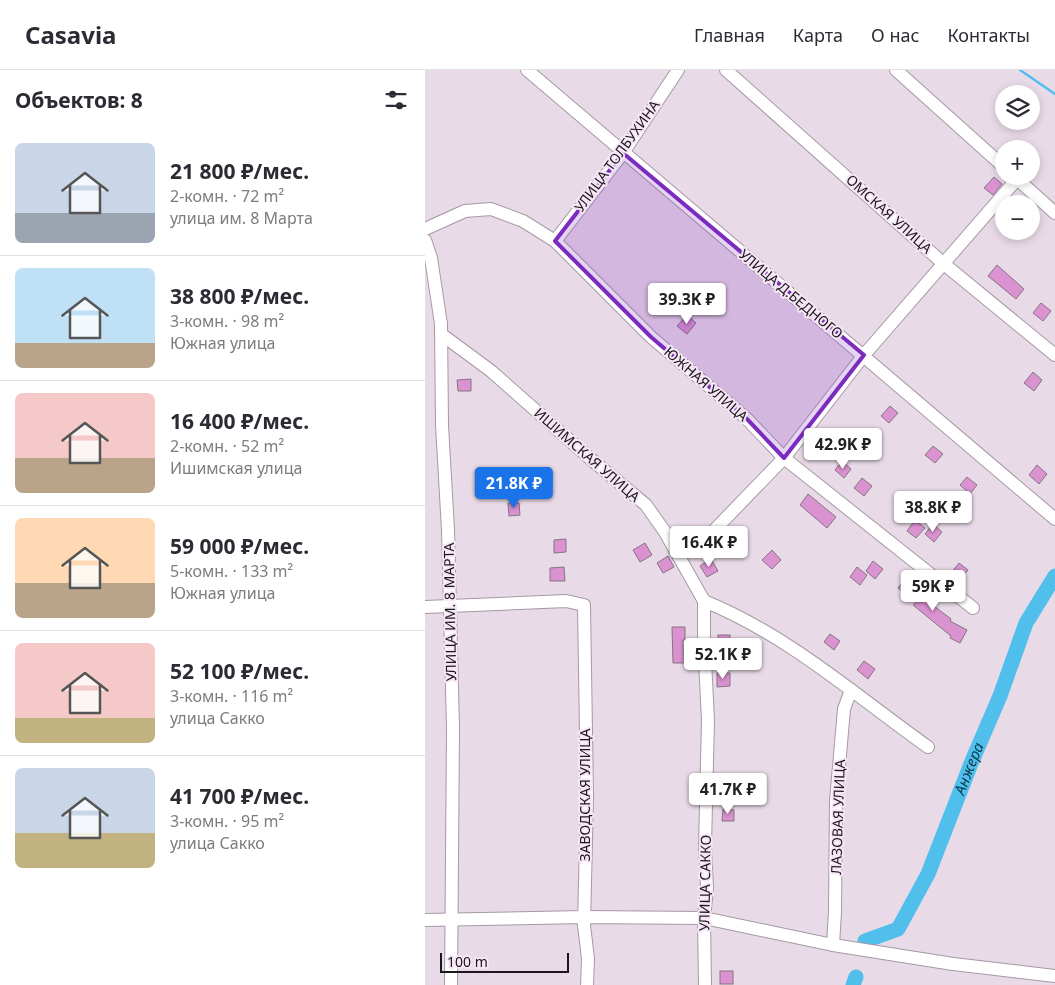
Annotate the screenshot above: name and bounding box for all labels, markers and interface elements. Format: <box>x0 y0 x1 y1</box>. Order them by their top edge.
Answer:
text: Casavia <box>25 18 116 51</box>
text: Главная <box>694 23 765 47</box>
text: Карта <box>793 23 843 47</box>
text: О нас <box>871 23 919 47</box>
text: Контакты <box>947 23 1030 47</box>
map controls <box>995 85 1040 240</box>
button: layers <box>995 85 1040 130</box>
text: Объектов: 8 <box>15 86 143 114</box>
icon: filters <box>382 86 410 114</box>
street label: УЛИЦА ТОЛБУХИНА <box>570 96 664 215</box>
button: + <box>995 140 1040 185</box>
text: 21 800 ₽/мес. <box>170 157 309 185</box>
icon: home <box>55 163 115 223</box>
street label: ОМСКАЯ УЛИЦА <box>842 170 936 257</box>
text: 2-комн. · 72 m² <box>170 185 284 207</box>
button: − <box>995 195 1040 240</box>
text: улица им. 8 Марта <box>170 207 313 229</box>
street label: УЛИЦА Д.БЕДНОГО <box>735 245 847 343</box>
text: 38 800 ₽/мес. <box>170 282 309 310</box>
pin: 39.3K ₽ <box>641 282 733 325</box>
icon: home <box>55 288 115 348</box>
text: 39.3K ₽ <box>659 288 715 310</box>
text: 3-комн. · 98 m² <box>170 310 284 332</box>
text: Южная улица <box>170 332 275 354</box>
street label: ЮЖНАЯ УЛИЦА <box>660 342 752 425</box>
street label: ИШИМСКАЯ УЛИЦА <box>530 403 644 506</box>
text: 16 400 ₽/мес. <box>170 407 309 435</box>
icon: home <box>55 413 115 473</box>
pin: 42.9K ₽ <box>797 428 889 470</box>
text: 42.9K ₽ <box>815 433 871 455</box>
text: 2-комн. · 52 m² <box>170 435 284 457</box>
text: Ишимская улица <box>170 457 302 479</box>
pin: 21.8K ₽ <box>468 466 560 509</box>
text: 21.8K ₽ <box>486 472 542 494</box>
pin: 38.8K ₽ <box>887 490 979 533</box>
text: 38.8K ₽ <box>905 496 961 518</box>
pin: 16.4K ₽ <box>663 526 755 568</box>
text: 16.4K ₽ <box>681 531 737 553</box>
text: 59 000 ₽/мес. <box>170 532 309 560</box>
icon: home <box>55 538 115 598</box>
street label: УЛИЦА ИМ. 8 МАРТА <box>439 542 460 682</box>
text: 5-комн. · 133 m² <box>170 560 293 582</box>
pin: 59K ₽ <box>898 570 968 612</box>
text: 59K ₽ <box>912 575 954 597</box>
text: Южная улица <box>170 582 275 604</box>
pin: 52.1K ₽ <box>677 638 769 680</box>
text: 52.1K ₽ <box>695 643 751 665</box>
text: 52 100 ₽/мес. <box>170 657 309 685</box>
icon: home <box>55 663 115 723</box>
text: 3-комн. · 116 m² <box>170 685 293 707</box>
text: улица Сакко <box>170 707 265 729</box>
street label: ЗАВОДСКАЯ УЛИЦА <box>575 728 594 862</box>
water label: Анжера <box>949 739 988 798</box>
street label: ЛАЗОВАЯ УЛИЦА <box>826 759 849 875</box>
pin: 41.7K ₽ <box>682 772 774 815</box>
text: 41.7K ₽ <box>700 778 756 800</box>
text: 41 700 ₽/мес. <box>170 782 309 810</box>
icon: home <box>55 788 115 848</box>
text: 3-комн. · 95 m² <box>170 810 284 832</box>
text: улица Сакко <box>170 832 265 854</box>
street label: УЛИЦА САККО <box>694 835 715 931</box>
scale bar <box>440 950 569 973</box>
text: 100 m <box>447 952 488 971</box>

